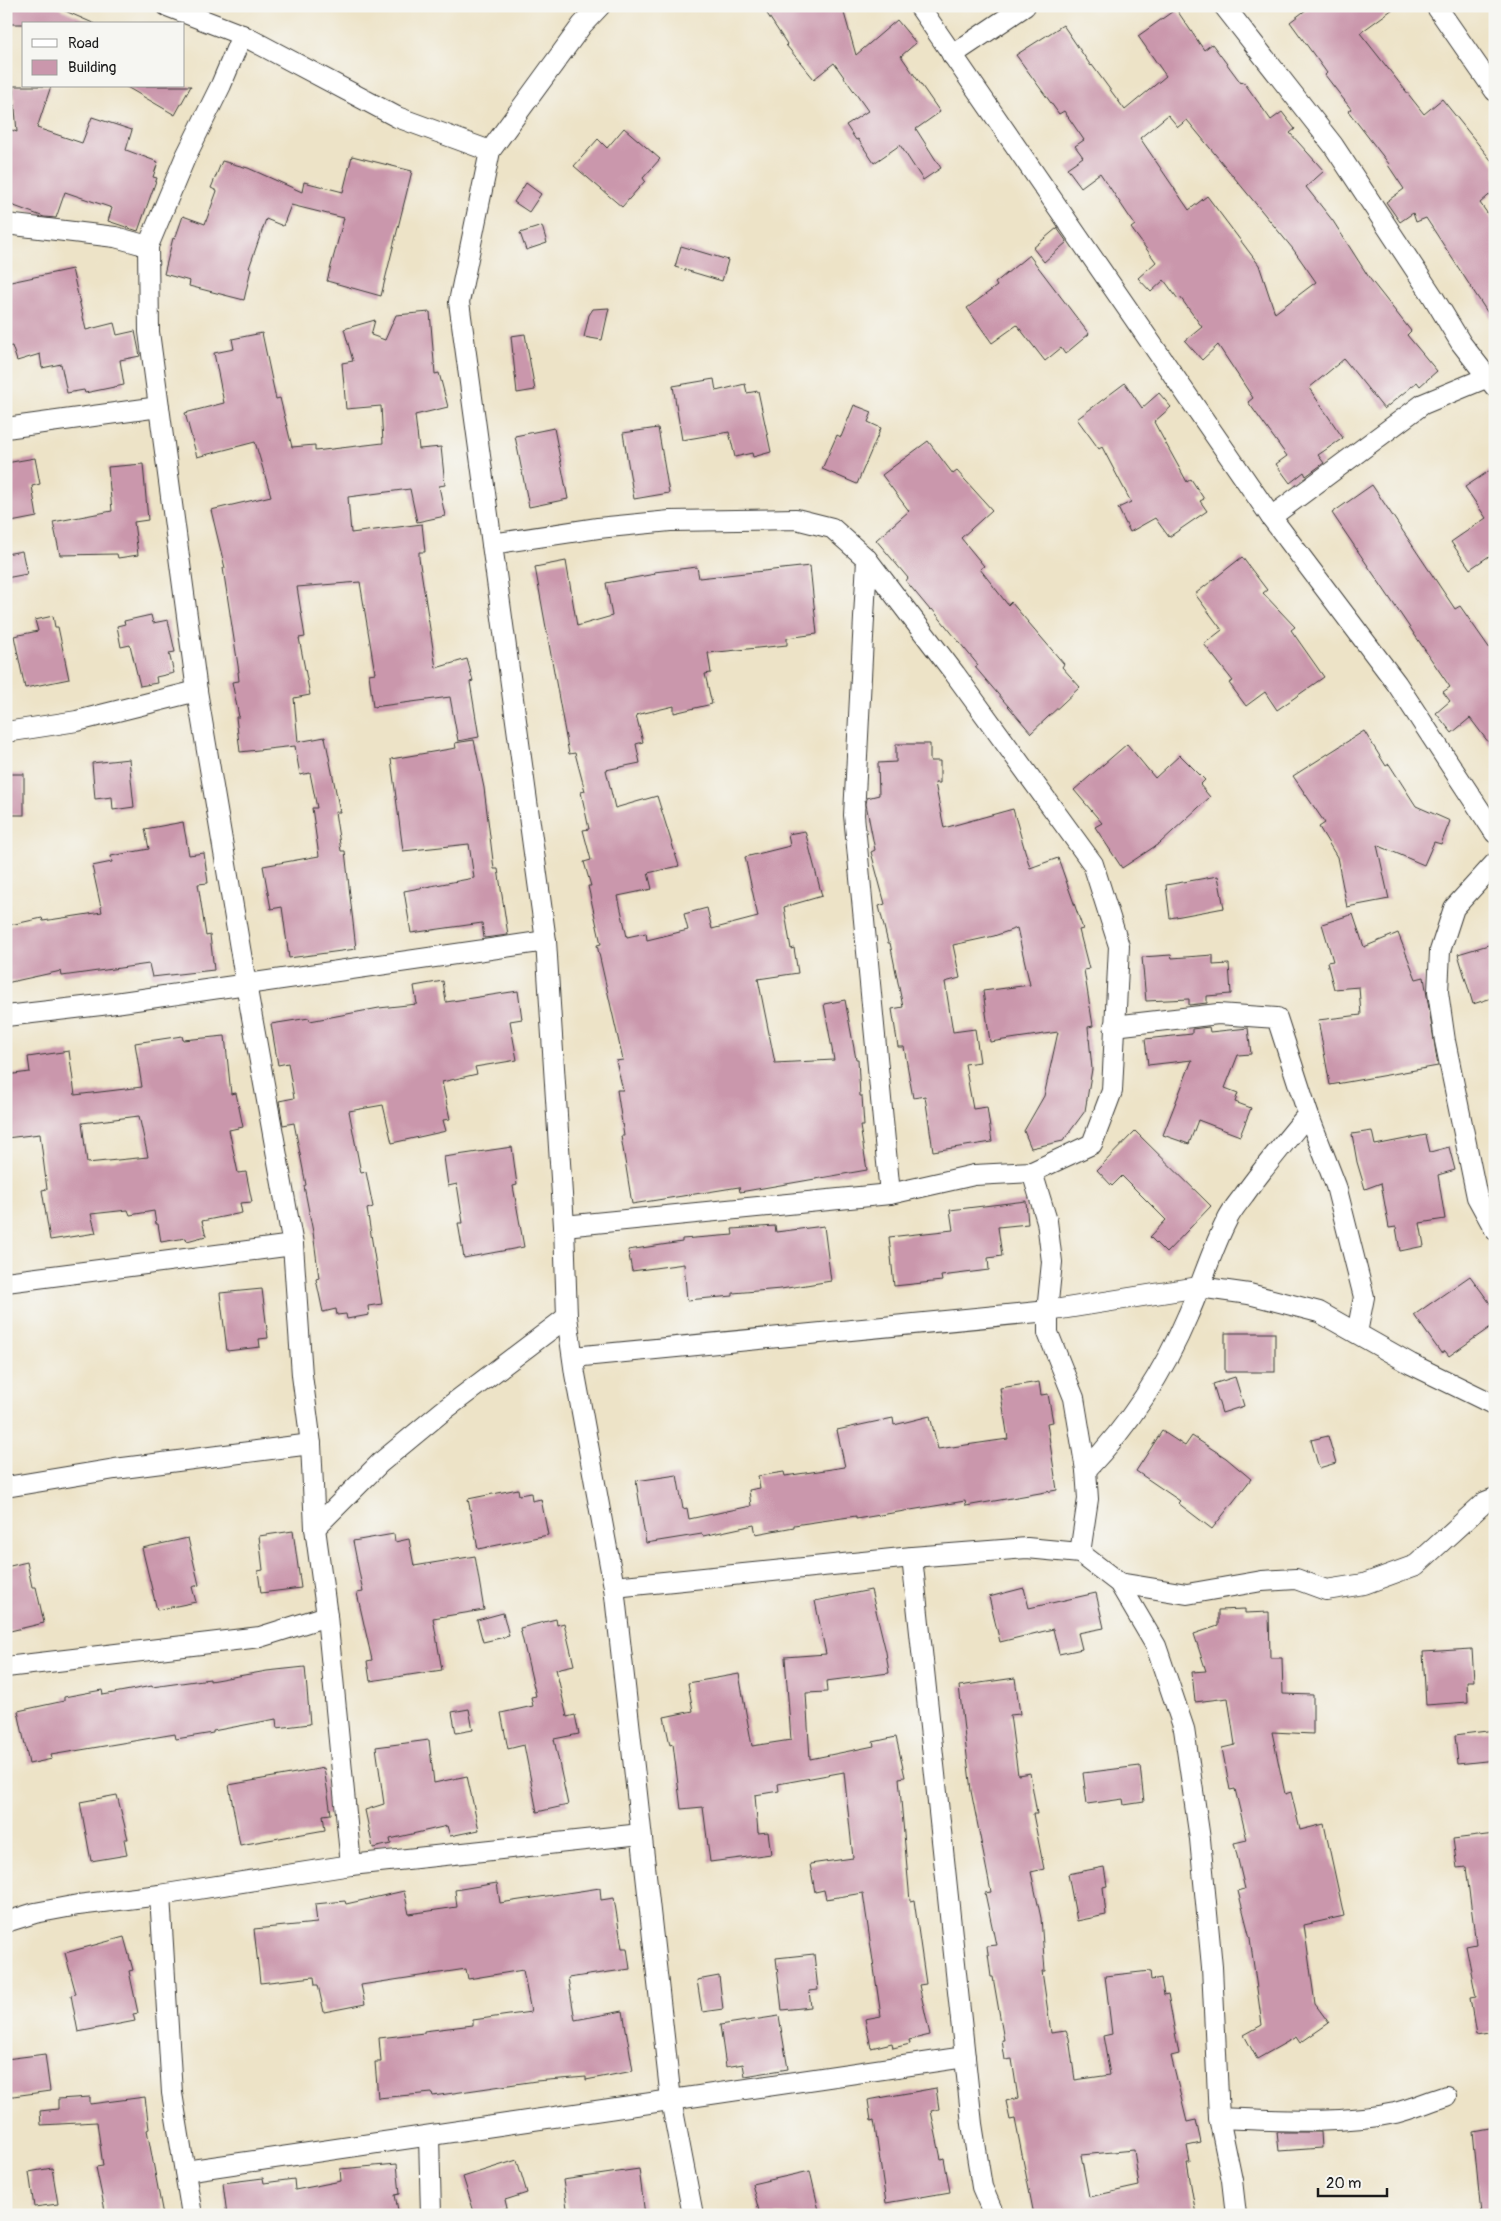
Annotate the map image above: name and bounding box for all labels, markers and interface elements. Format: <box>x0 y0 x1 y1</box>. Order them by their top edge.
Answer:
legend <box>22 22 185 88</box>
text: Road <box>68 34 99 53</box>
text: Building <box>68 58 116 77</box>
scale bar <box>1318 2166 1387 2198</box>
text: 20 m <box>1326 2174 1361 2193</box>

